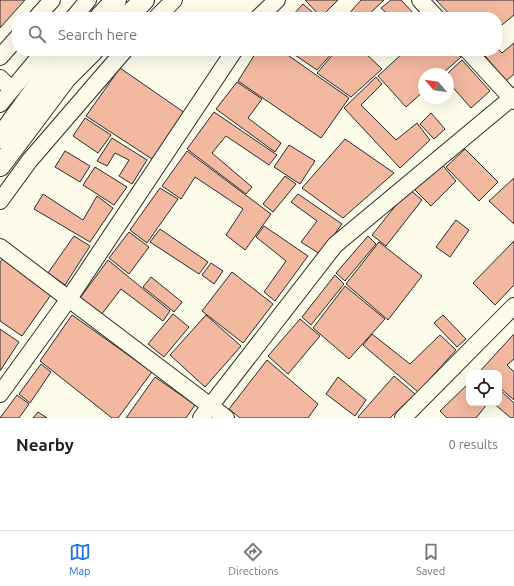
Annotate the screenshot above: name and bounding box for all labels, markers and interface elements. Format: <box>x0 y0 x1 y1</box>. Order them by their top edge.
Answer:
search box <box>12 12 502 56</box>
icon: search <box>26 23 48 45</box>
text: Search here <box>58 26 137 43</box>
north arrow <box>418 68 454 104</box>
map controls <box>466 370 502 406</box>
button: locate <box>466 370 502 406</box>
text: Nearby <box>16 435 74 454</box>
text: 0 results <box>448 437 498 451</box>
tab: Map <box>69 541 91 577</box>
tab: Directions <box>228 541 278 577</box>
tab: Saved <box>416 541 445 577</box>

